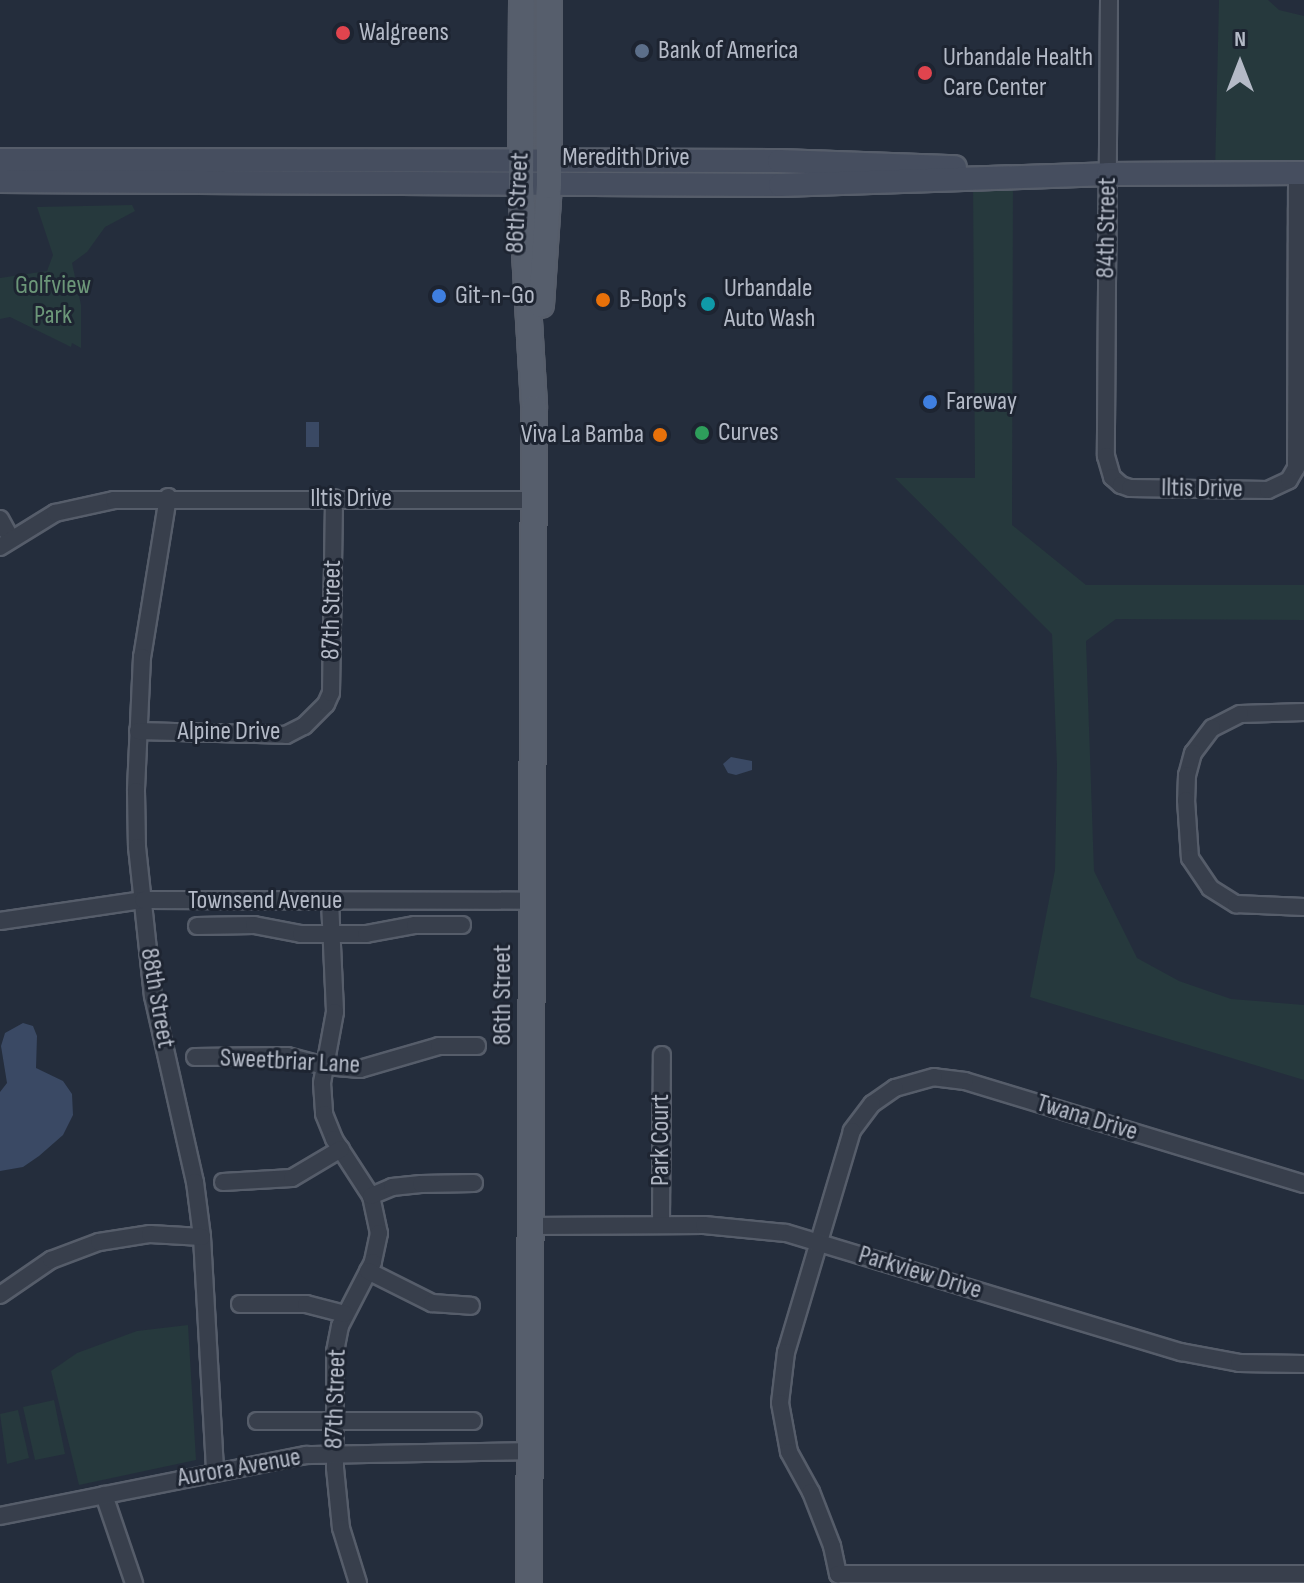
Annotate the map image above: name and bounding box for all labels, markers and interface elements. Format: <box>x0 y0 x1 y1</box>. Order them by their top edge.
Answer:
place label: Walgreens <box>359 17 449 49</box>
marker: Walgreens <box>334 24 352 42</box>
north arrow <box>1200 24 1280 104</box>
text: N <box>1234 26 1246 53</box>
place label: Bank of America <box>658 35 798 67</box>
marker: Bank of America <box>633 42 651 60</box>
place label: Urbandale Health Care Center <box>943 42 1093 104</box>
marker: Urbandale Health Care Center <box>914 62 936 84</box>
street label: Meredith Drive <box>562 142 690 174</box>
street label: 86th Street <box>500 152 536 254</box>
street label: 84th Street <box>1091 177 1123 279</box>
park label: Golfview Park <box>15 270 91 332</box>
place label: Urbandale Auto Wash <box>724 273 815 334</box>
place label: Git-n-Go <box>455 280 535 312</box>
place label: B-Bop's <box>619 284 687 316</box>
marker: Git-n-Go <box>430 287 448 305</box>
marker: B-Bop's <box>594 291 612 309</box>
marker: Urbandale Auto Wash <box>699 295 717 313</box>
place label: Fareway <box>946 386 1017 418</box>
marker: Fareway <box>921 393 939 411</box>
place label: Curves <box>718 417 779 449</box>
place label: Viva La Bamba <box>521 419 644 451</box>
marker: Curves <box>693 424 711 442</box>
marker: Viva La Bamba <box>651 426 669 444</box>
street label: Iltis Drive <box>1161 473 1243 505</box>
street label: Iltis Drive <box>310 483 392 515</box>
street label: 87th Street <box>316 560 348 660</box>
street label: Alpine Drive <box>177 716 281 748</box>
street label: Townsend Avenue <box>188 885 342 917</box>
street label: 86th Street <box>487 945 519 1045</box>
street label: 88th Street <box>133 946 181 1050</box>
street label: Sweetbriar Lane <box>219 1043 361 1081</box>
street label: Twana Drive <box>1033 1088 1141 1148</box>
street label: Park Court <box>645 1094 677 1186</box>
street label: Parkview Drive <box>855 1239 985 1307</box>
street label: 87th Street <box>319 1349 353 1449</box>
street label: Aurora Avenue <box>175 1442 303 1494</box>

